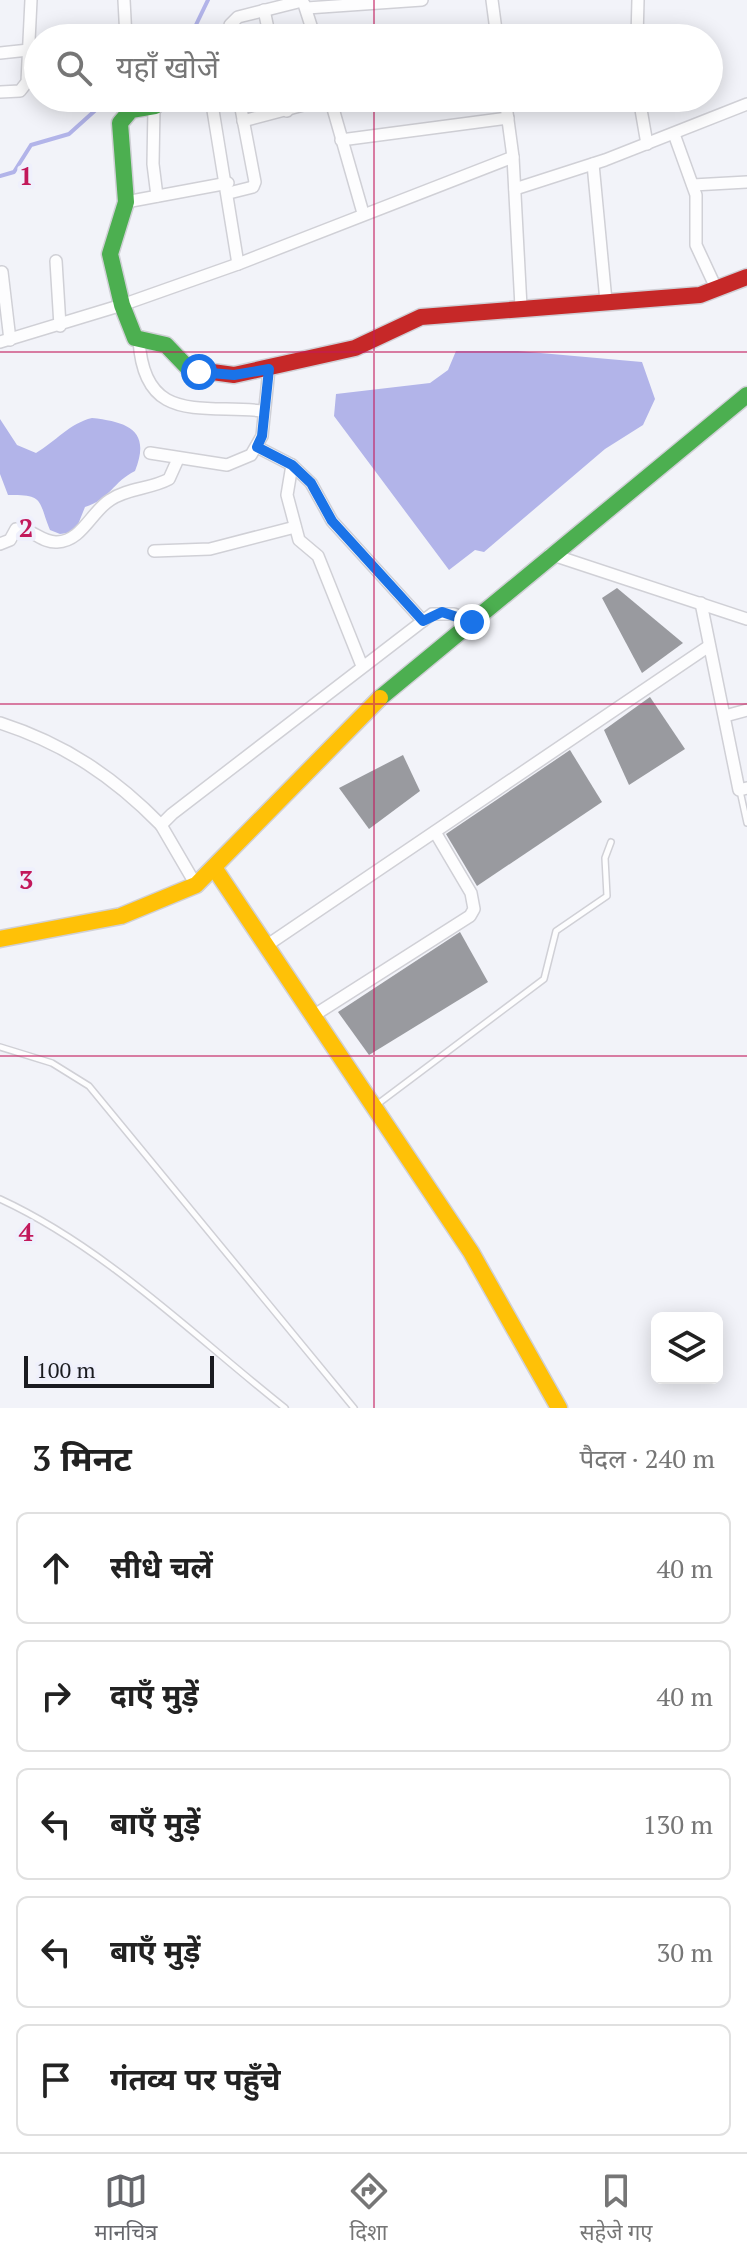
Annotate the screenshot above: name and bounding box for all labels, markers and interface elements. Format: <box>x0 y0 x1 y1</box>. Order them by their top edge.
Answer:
search box <box>24 24 723 112</box>
icon: search <box>52 46 96 90</box>
text: यहाँ खोजें <box>116 47 219 87</box>
text: 1 <box>19 158 33 192</box>
route start <box>181 354 217 390</box>
text: 2 <box>19 510 33 544</box>
route end <box>454 604 490 640</box>
text: 3 <box>19 862 33 896</box>
text: 4 <box>19 1214 34 1248</box>
map controls <box>651 1312 723 1384</box>
button: layers <box>651 1312 723 1384</box>
scale bar <box>24 1352 214 1388</box>
text: 100 m <box>36 1355 96 1384</box>
text: 3 मिनट <box>32 1436 132 1481</box>
text: पैदल · 240 m <box>580 1441 715 1475</box>
icon: ahead <box>34 1546 78 1590</box>
text: सीधे चलें <box>110 1547 213 1587</box>
text: 40 m <box>657 1551 713 1585</box>
icon: right <box>34 1674 78 1718</box>
text: दाएँ मुड़ें <box>110 1675 199 1715</box>
text: 40 m <box>657 1679 713 1713</box>
icon: left <box>34 1802 78 1846</box>
text: बाएँ मुड़ें <box>110 1803 200 1843</box>
text: 130 m <box>643 1807 713 1841</box>
icon: left <box>34 1930 78 1974</box>
text: बाएँ मुड़ें <box>110 1931 200 1971</box>
text: 30 m <box>657 1935 713 1969</box>
icon: arrive <box>34 2058 78 2102</box>
text: गंतव्य पर पहुँचे <box>110 2059 280 2099</box>
tab: मानचित्र <box>95 2169 157 2249</box>
tab: दिशा <box>347 2169 391 2249</box>
tab: सहेजे गए <box>580 2169 652 2249</box>

